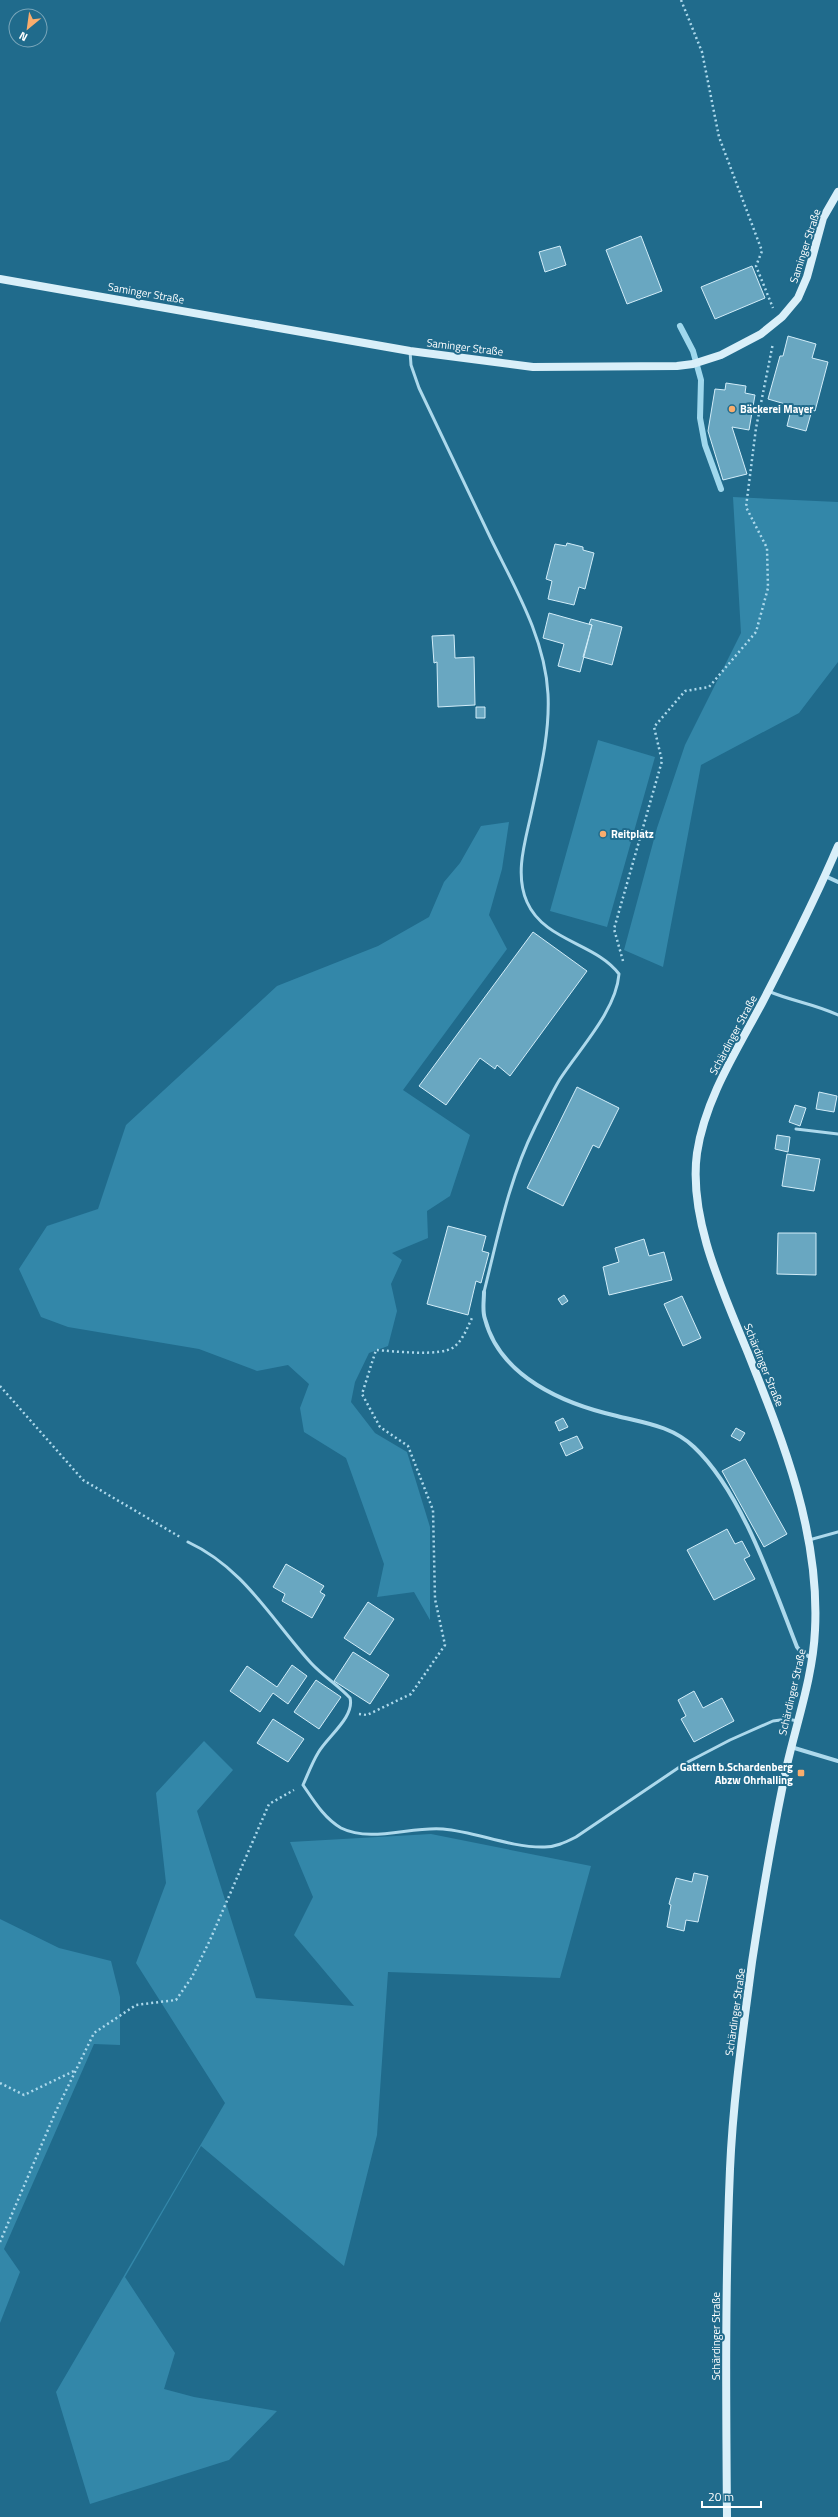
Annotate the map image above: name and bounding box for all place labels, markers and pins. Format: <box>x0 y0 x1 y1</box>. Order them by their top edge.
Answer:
place label: Bäckerei Mayer <box>740 401 813 417</box>
marker: Bäckerei Mayer <box>727 404 737 414</box>
place label: Reitplatz <box>611 826 654 842</box>
marker: Reitplatz <box>598 829 608 839</box>
place label: Gattern b.Schardenberg Abzw Ohrhalling <box>680 1759 793 1788</box>
marker: Gattern b.Schardenberg Abzw Ohrhalling <box>796 1768 806 1778</box>

